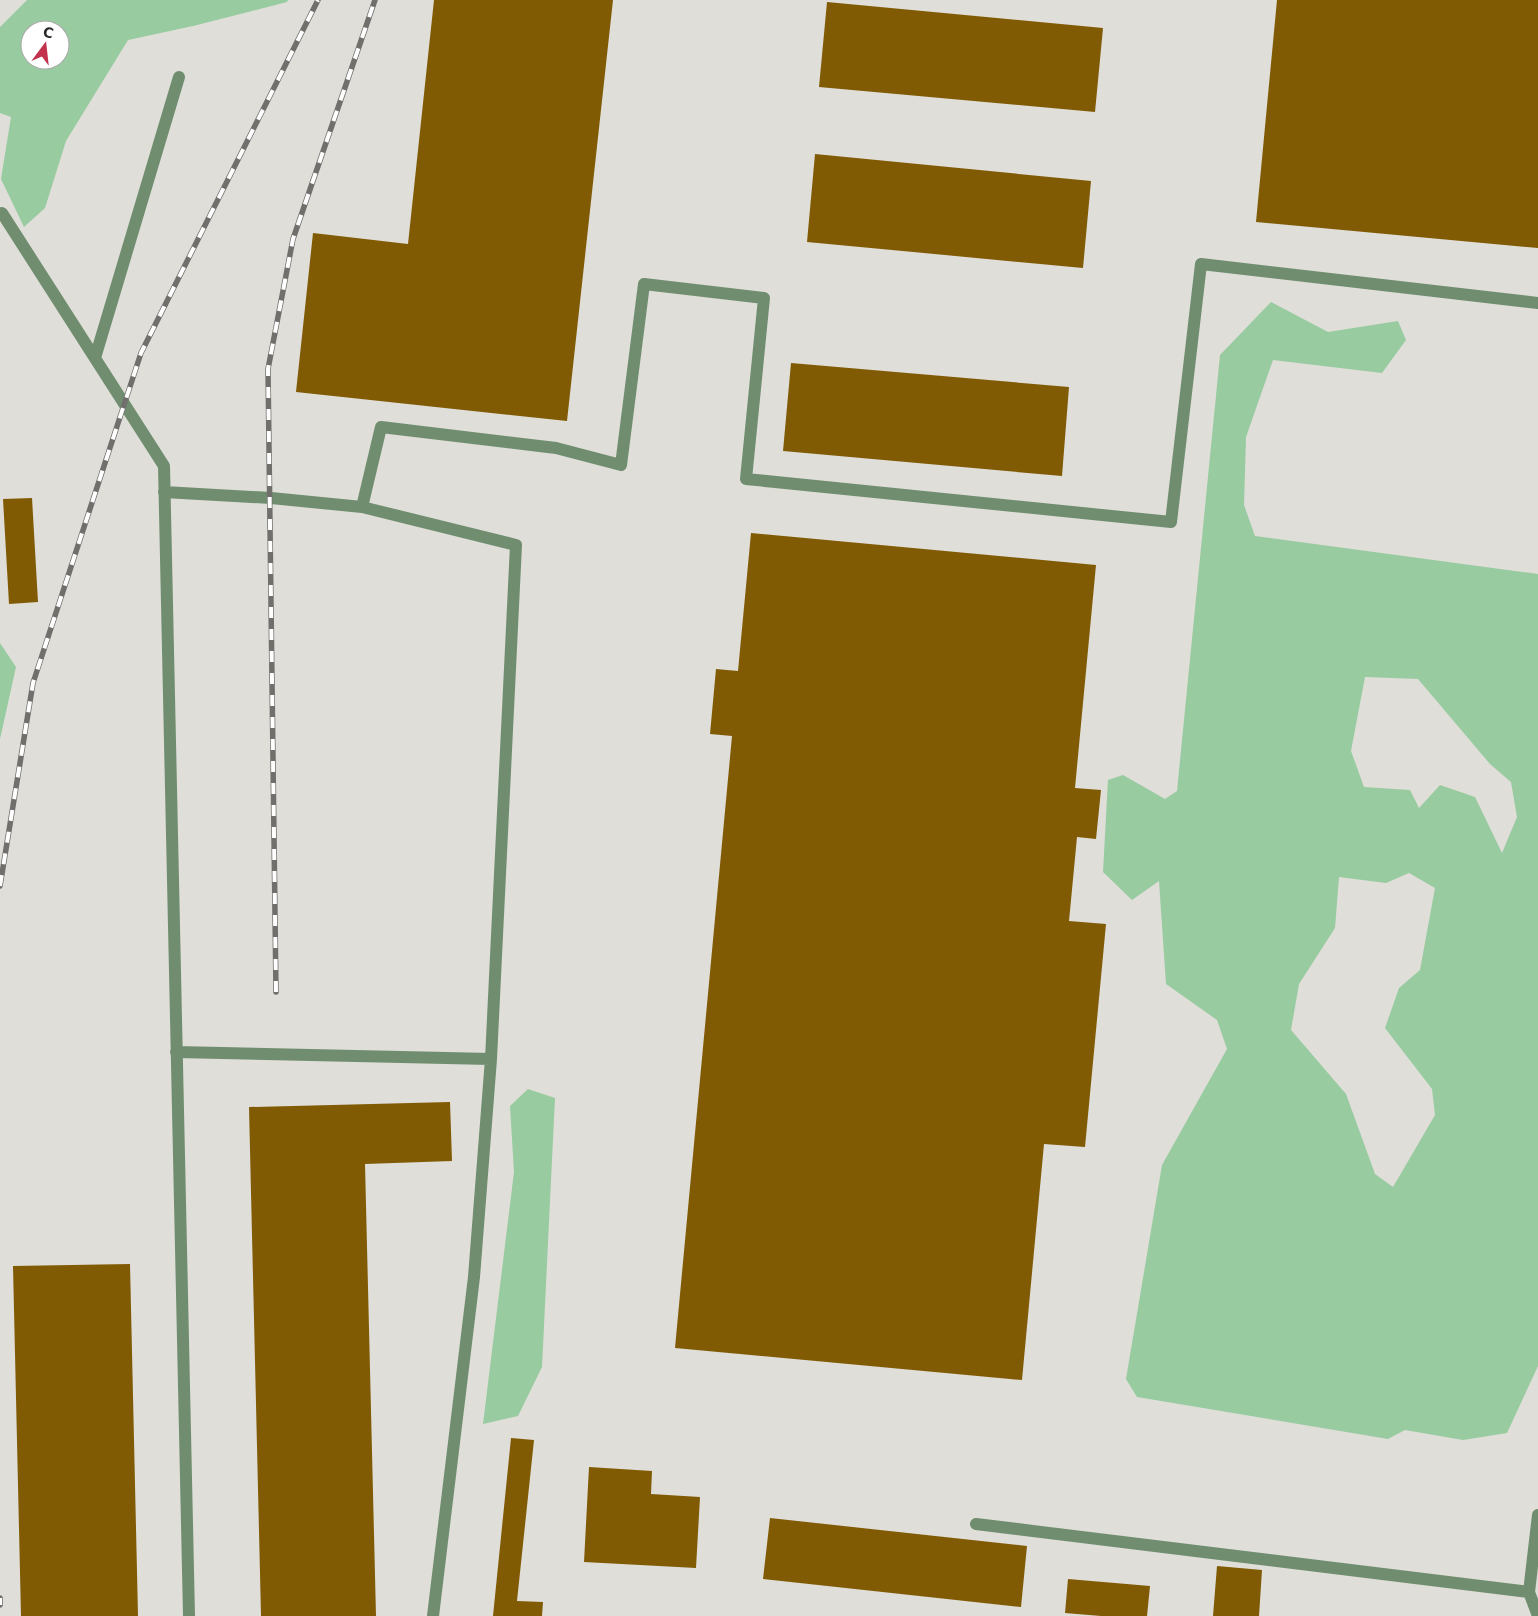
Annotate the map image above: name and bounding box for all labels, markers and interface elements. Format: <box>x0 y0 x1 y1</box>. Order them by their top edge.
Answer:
north arrow <box>20 20 70 70</box>
text: С <box>41 23 55 42</box>

